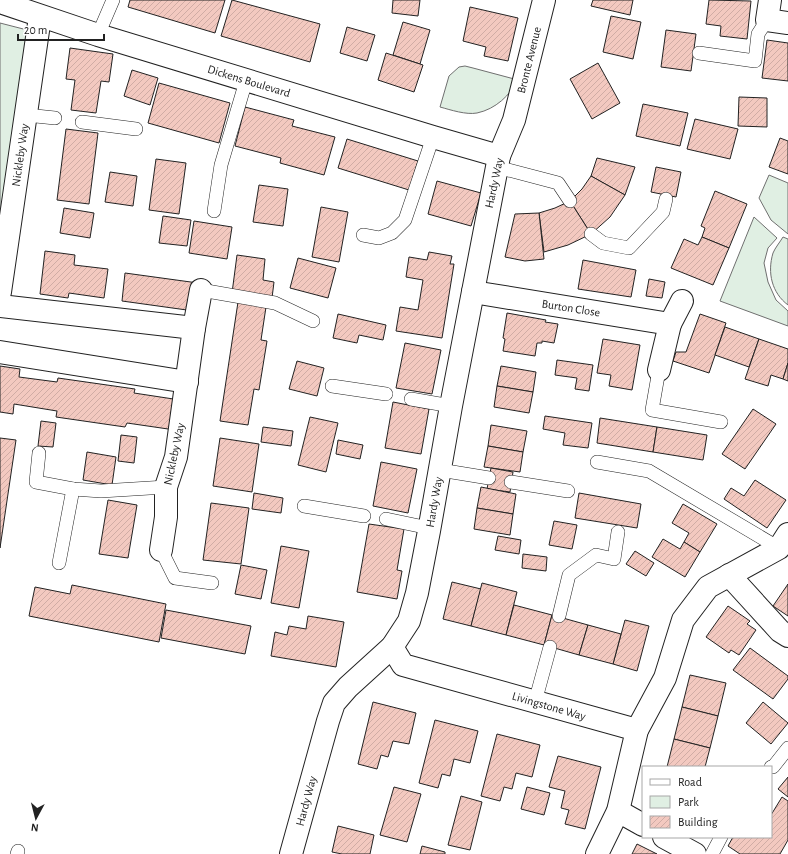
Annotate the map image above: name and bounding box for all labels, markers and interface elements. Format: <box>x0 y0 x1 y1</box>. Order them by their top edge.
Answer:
scale bar <box>18 16 104 42</box>
text: 20 m <box>24 24 47 36</box>
street label: Bronte Avenue <box>515 25 543 95</box>
street label: Dickens Boulevard <box>206 63 292 99</box>
street label: Nickleby Way <box>10 123 31 187</box>
street label: Hardy Way <box>483 157 506 209</box>
street label: Burton Close <box>541 297 601 319</box>
street label: Nickleby Way <box>162 422 187 486</box>
street label: Hardy Way <box>424 476 445 528</box>
street label: Livingstone Way <box>511 690 587 723</box>
legend <box>642 766 772 838</box>
street label: Hardy Way <box>294 775 319 828</box>
text: Road <box>678 776 702 788</box>
text: Park <box>678 796 699 808</box>
north arrow <box>16 798 56 838</box>
text: Building <box>678 816 718 828</box>
text: N <box>30 822 39 833</box>

